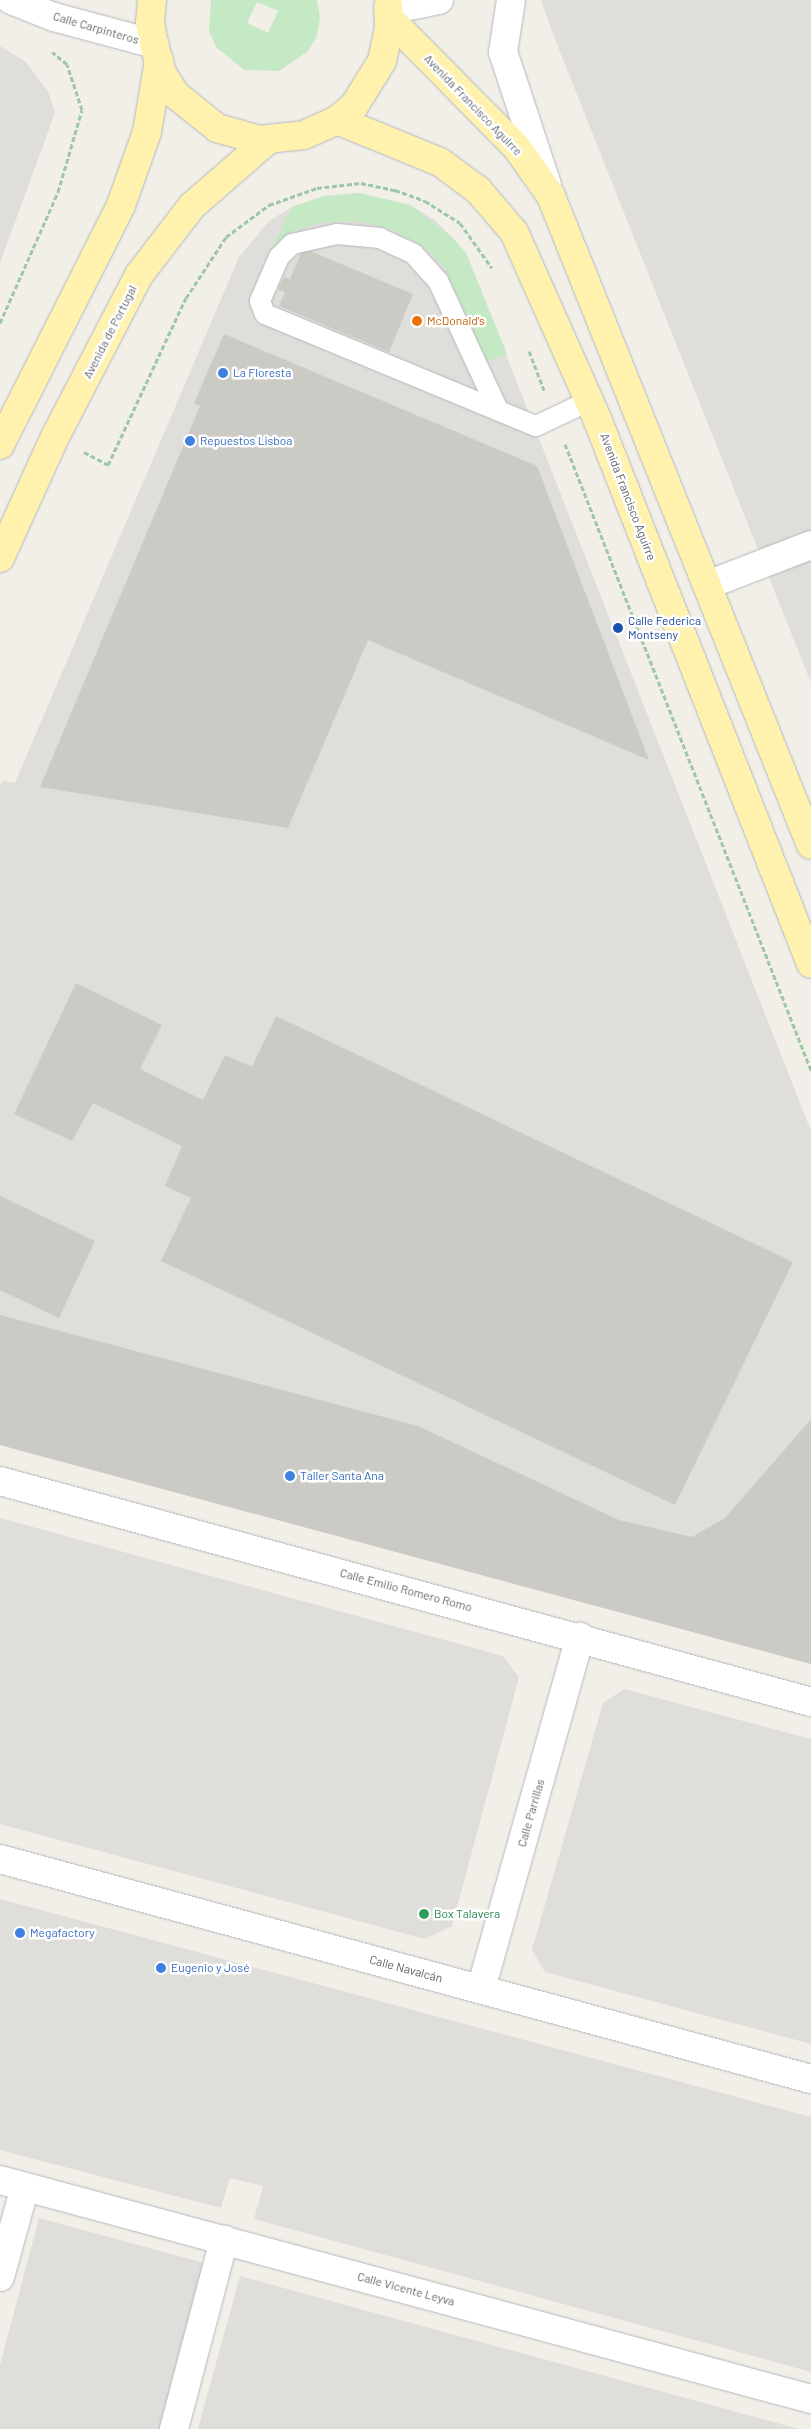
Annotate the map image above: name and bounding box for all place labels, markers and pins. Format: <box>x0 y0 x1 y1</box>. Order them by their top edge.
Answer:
place label: McDonald's <box>427 314 485 328</box>
marker: McDonald's <box>411 315 423 327</box>
place label: La Floresta <box>233 366 291 380</box>
marker: La Floresta <box>217 367 229 379</box>
place label: Repuestos Lisboa <box>200 434 292 448</box>
marker: Repuestos Lisboa <box>184 435 196 447</box>
place label: Calle Federica Montseny <box>628 614 701 642</box>
marker: Calle Federica Montseny <box>612 622 624 634</box>
place label: Taller Santa Ana <box>300 1469 384 1483</box>
marker: Taller Santa Ana <box>284 1470 296 1482</box>
place label: Box Talavera <box>434 1907 500 1921</box>
marker: Box Talavera <box>418 1908 430 1920</box>
place label: Megafactory <box>30 1926 95 1940</box>
marker: Megafactory <box>14 1927 26 1939</box>
place label: Eugenio y José <box>171 1961 250 1975</box>
marker: Eugenio y José <box>155 1962 167 1974</box>

